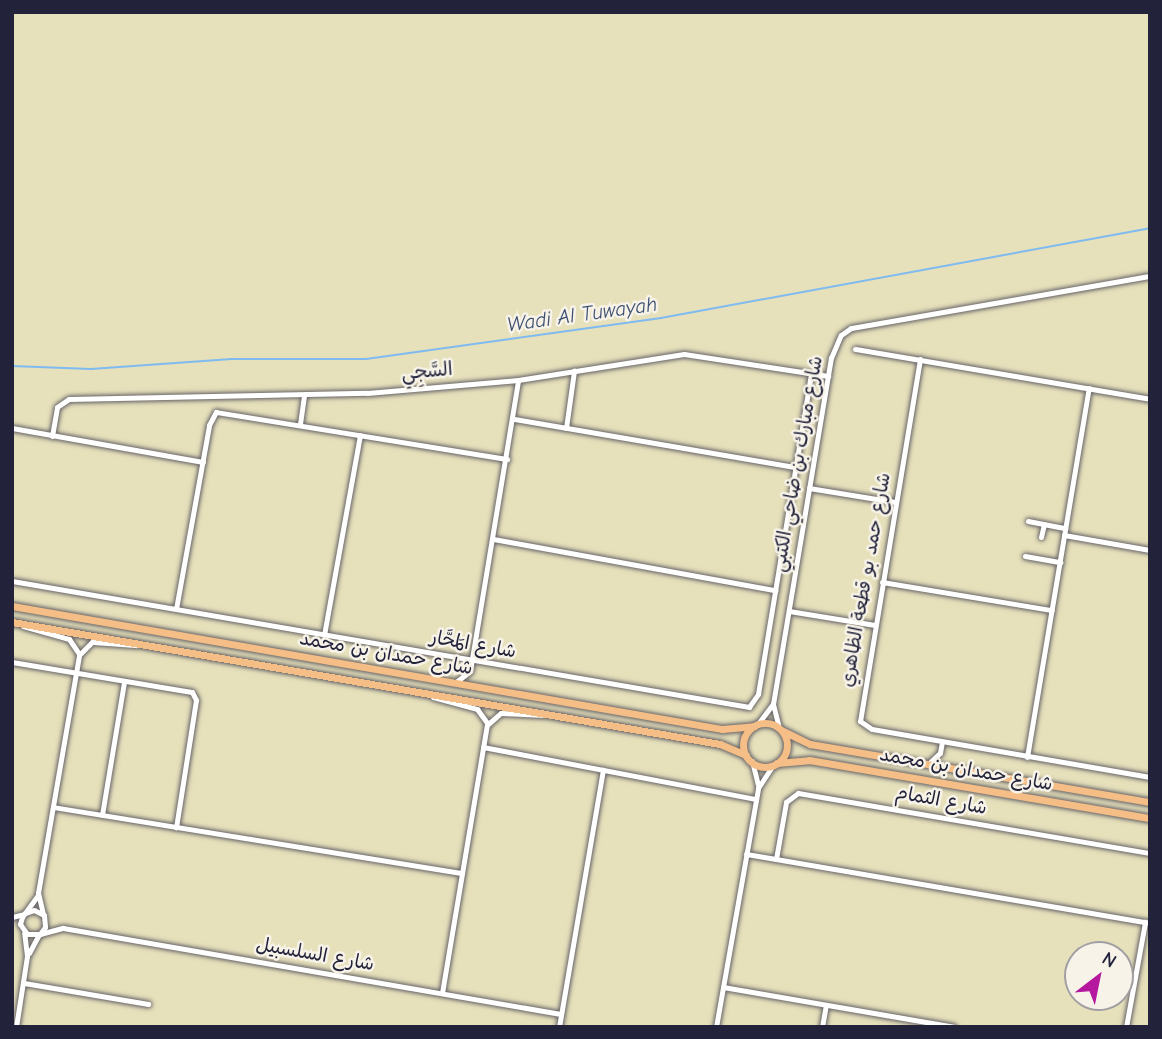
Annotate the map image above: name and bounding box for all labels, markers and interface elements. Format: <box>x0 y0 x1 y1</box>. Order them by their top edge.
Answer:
water label: Wadi Al Tuwayah <box>505 291 659 337</box>
street label: شارع مبارك بن ضاحي الكتبي <box>768 354 828 574</box>
street label: السَّجِي <box>400 358 454 386</box>
street label: شارع حمد بو قطعة الظاهري <box>836 471 896 689</box>
street label: شارع المَحَّار <box>428 626 518 664</box>
street label: شارع حمدان بن محمد <box>298 628 474 680</box>
street label: شارع حمدان بن محمد <box>878 744 1054 796</box>
street label: شارع الثمام <box>893 782 989 820</box>
street label: شارع السلسبيل <box>254 933 376 977</box>
north arrow <box>1064 941 1134 1011</box>
text: N <box>1098 947 1120 972</box>

